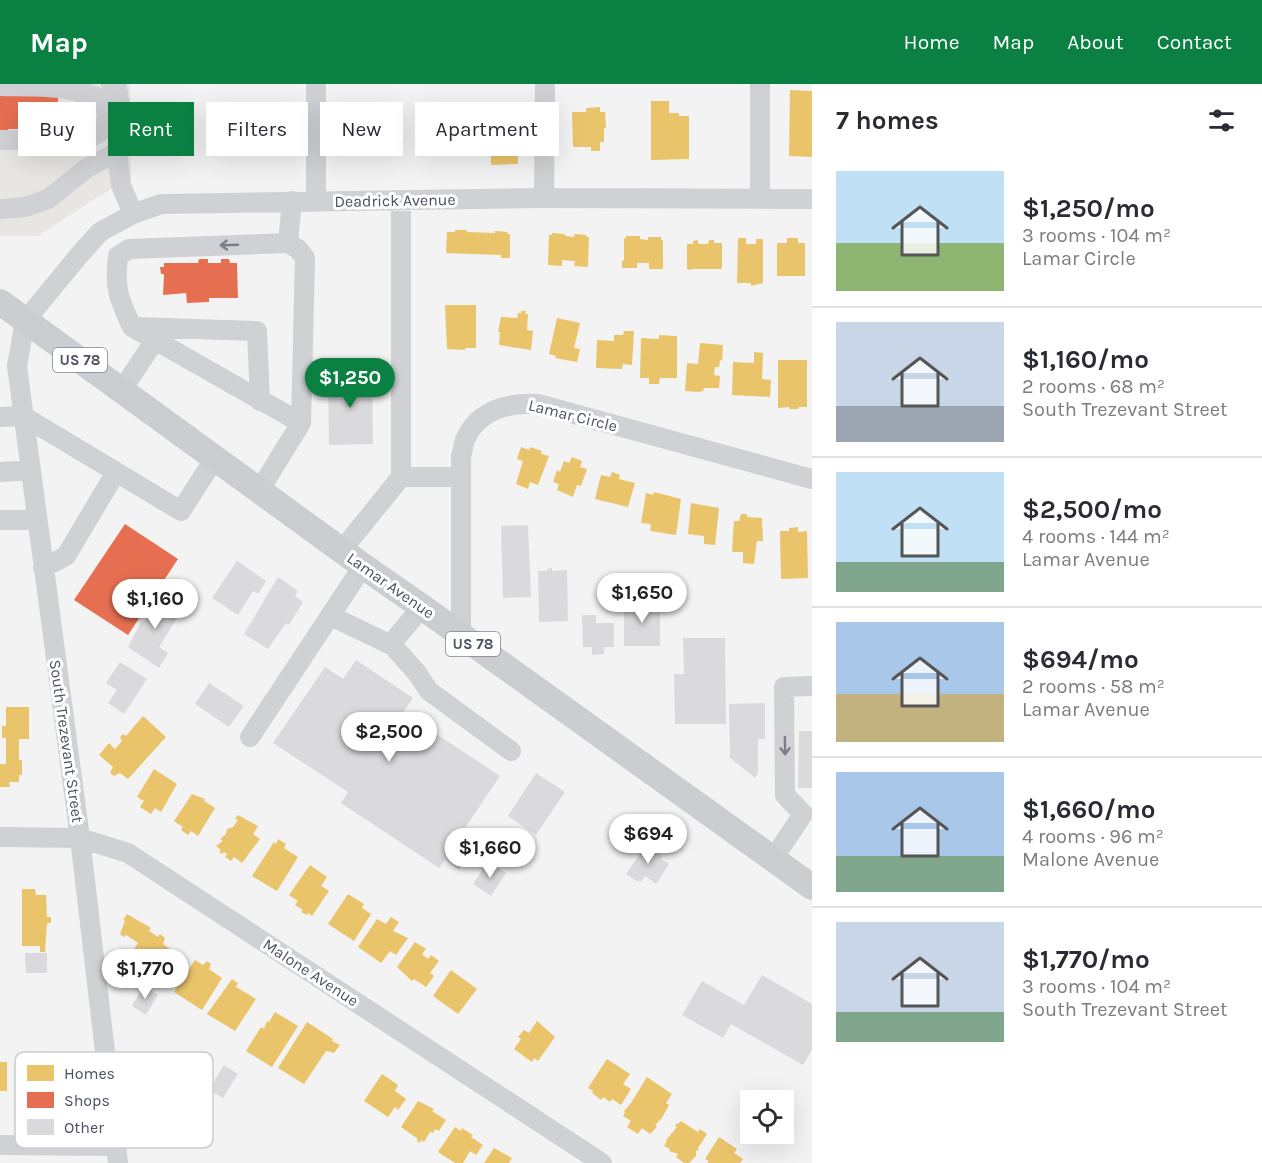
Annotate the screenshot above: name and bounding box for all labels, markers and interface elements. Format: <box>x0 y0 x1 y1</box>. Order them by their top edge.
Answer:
text: Map <box>30 26 88 59</box>
text: Home <box>904 30 960 54</box>
text: Map <box>993 30 1034 54</box>
text: About <box>1067 30 1124 54</box>
text: Contact <box>1157 30 1232 54</box>
chip: Buy <box>18 102 96 156</box>
chip: Rent <box>108 102 194 156</box>
chip: Filters <box>206 102 308 156</box>
chip: New <box>320 102 403 156</box>
chip: Apartment <box>415 102 559 156</box>
icon: filters <box>1205 104 1238 137</box>
text: 7 homes <box>836 105 939 136</box>
street label: Deadrick Avenue <box>334 190 456 211</box>
text: $1,250/mo <box>1022 193 1155 224</box>
icon: home <box>884 195 956 267</box>
text: 3 rooms · 104 m² <box>1022 224 1171 247</box>
one-way arrow <box>220 240 240 251</box>
text: Lamar Circle <box>1022 247 1136 270</box>
text: $1,160/mo <box>1022 344 1149 375</box>
icon: home <box>884 346 956 418</box>
road number: US 78 <box>53 348 107 372</box>
pin: $1,250 <box>301 358 399 409</box>
text: $1,250 <box>319 366 381 389</box>
text: 2 rooms · 68 m² <box>1022 375 1165 398</box>
street label: Lamar Circle <box>526 395 619 436</box>
text: South Trezevant Street <box>1022 398 1228 421</box>
text: $2,500/mo <box>1022 494 1162 525</box>
icon: home <box>884 496 956 568</box>
text: 4 rooms · 144 m² <box>1022 525 1170 548</box>
street label: Lamar Avenue <box>343 548 438 623</box>
text: Lamar Avenue <box>1022 548 1150 571</box>
pin: $1,650 <box>593 573 691 624</box>
pin: $1,160 <box>106 579 204 630</box>
text: $1,650 <box>611 581 673 604</box>
text: $1,160 <box>126 587 184 610</box>
road number: US 78 <box>446 632 500 656</box>
text: $694/mo <box>1022 644 1139 675</box>
icon: home <box>884 646 956 718</box>
street label: South Trezevant Street <box>46 658 87 824</box>
text: 2 rooms · 58 m² <box>1022 675 1165 698</box>
text: Lamar Avenue <box>1022 698 1150 721</box>
pin: $2,500 <box>340 712 438 763</box>
text: $2,500 <box>355 720 423 743</box>
one-way arrow <box>779 735 790 755</box>
text: $1,660/mo <box>1022 794 1155 825</box>
icon: home <box>884 796 956 868</box>
pin: $694 <box>612 814 684 865</box>
text: $694 <box>623 822 673 845</box>
text: 4 rooms · 96 m² <box>1022 825 1164 848</box>
pin: $1,660 <box>441 828 539 879</box>
text: $1,660 <box>459 836 521 859</box>
text: Malone Avenue <box>1022 848 1159 871</box>
street label: Malone Avenue <box>259 935 362 1010</box>
text: $1,770/mo <box>1022 944 1150 975</box>
icon: home <box>884 946 956 1018</box>
pin: $1,770 <box>96 949 194 1000</box>
text: $1,770 <box>116 957 174 980</box>
text: 3 rooms · 104 m² <box>1022 975 1171 998</box>
text: South Trezevant Street <box>1022 998 1228 1021</box>
legend <box>15 1052 213 1148</box>
text: Homes <box>64 1064 115 1083</box>
map controls <box>740 1090 794 1144</box>
button: locate <box>740 1090 794 1144</box>
text: Shops <box>64 1091 110 1110</box>
text: Other <box>64 1118 104 1137</box>

